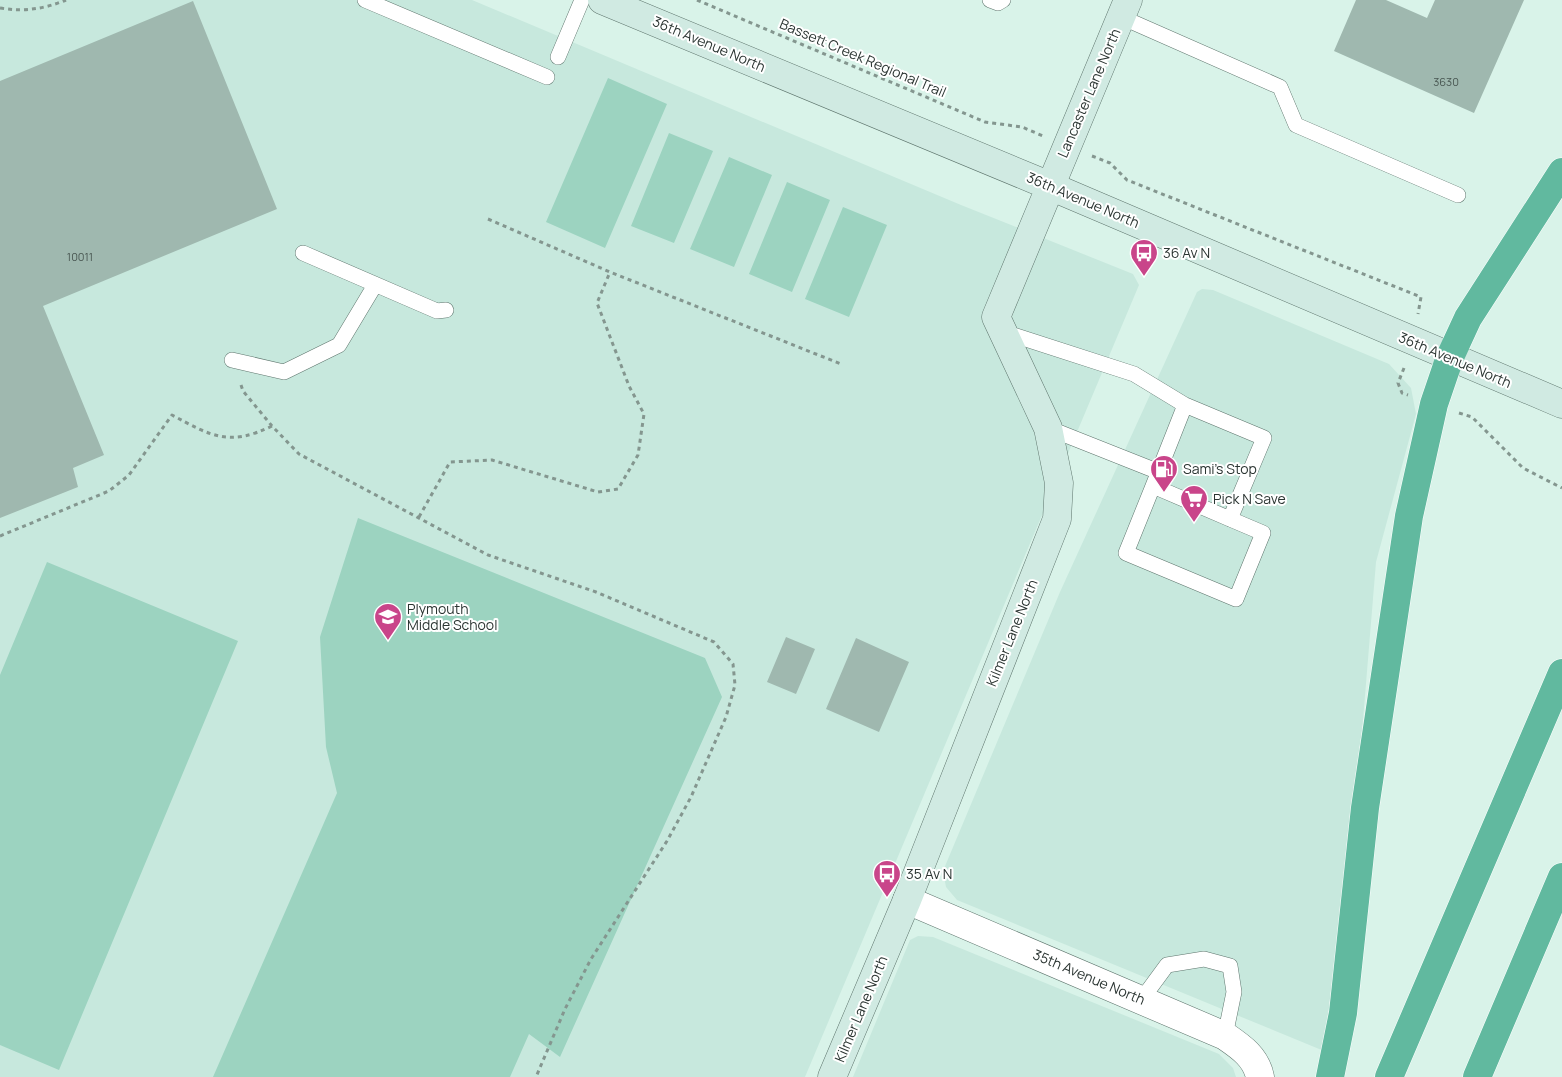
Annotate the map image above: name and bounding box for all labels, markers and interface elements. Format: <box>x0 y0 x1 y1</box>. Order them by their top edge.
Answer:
street label: 36th Avenue North <box>650 11 768 76</box>
street label: Bassett Creek Regional Trail <box>777 14 949 101</box>
street label: Lancaster Lane North <box>1053 25 1124 160</box>
house number: 3630 <box>1433 74 1459 89</box>
street label: 36th Avenue North <box>1024 167 1142 232</box>
bus stop icon: 36 Av N <box>1129 238 1159 277</box>
place label: 36 Av N <box>1163 243 1210 262</box>
house number: 10011 <box>67 249 93 264</box>
street label: 36th Avenue North <box>1396 327 1514 392</box>
fuel station icon: Sami's Stop <box>1149 454 1179 493</box>
place label: Sami's Stop <box>1183 459 1257 478</box>
supermarket icon: Pick N Save <box>1179 484 1209 523</box>
place label: Pick N Save <box>1213 489 1286 508</box>
street label: Kilmer Lane North <box>981 577 1042 689</box>
place label: Plymouth Middle School <box>407 599 497 634</box>
school or university icon: Plymouth Middle School <box>373 602 403 641</box>
bus stop icon: 35 Av N <box>872 859 902 898</box>
place label: 35 Av N <box>906 864 952 883</box>
street label: 35th Avenue North <box>1030 944 1148 1009</box>
street label: Kilmer Lane North <box>830 953 892 1065</box>

